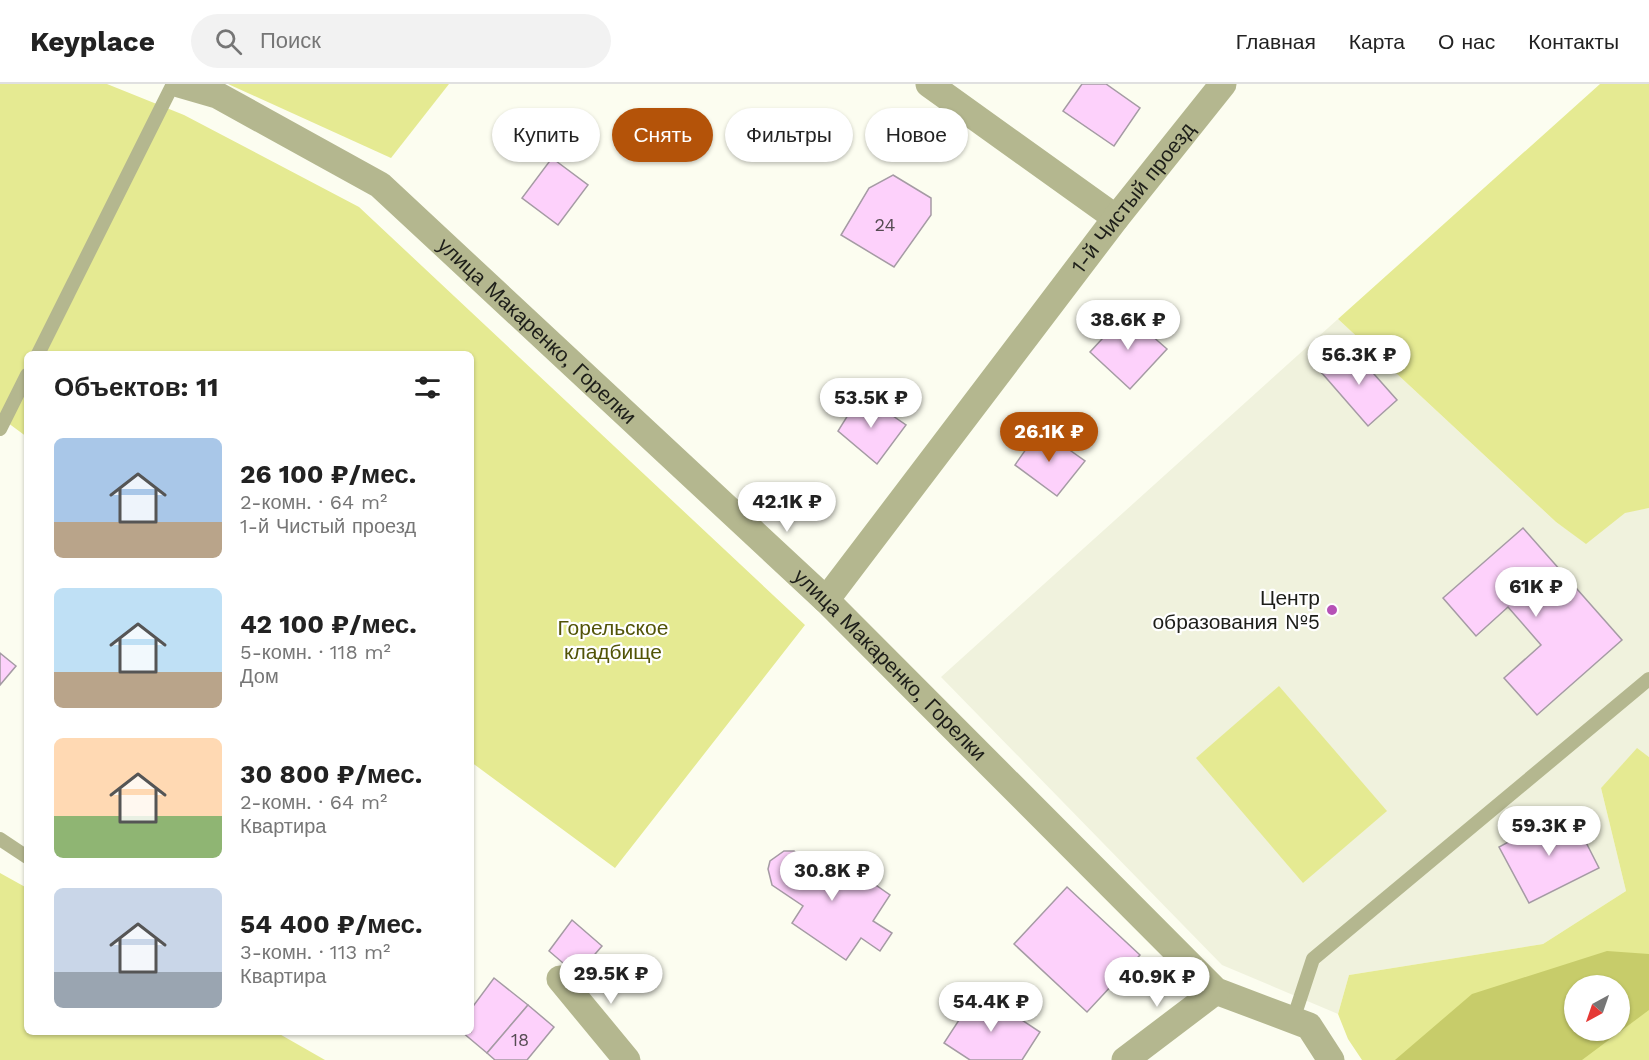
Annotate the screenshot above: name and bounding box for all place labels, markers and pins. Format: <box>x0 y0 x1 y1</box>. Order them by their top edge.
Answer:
pin: 38.6K ₽ <box>1073 300 1183 351</box>
pin: 56.3K ₽ <box>1304 335 1414 386</box>
pin: 53.5K ₽ <box>816 378 926 429</box>
pin: 26.1K ₽ <box>994 412 1104 463</box>
pin: 42.1K ₽ <box>732 482 842 533</box>
pin: 61K ₽ <box>1494 567 1578 618</box>
place label: Центр образования №5 <box>1152 585 1320 634</box>
marker: Центр образования №5 <box>1325 603 1339 617</box>
pin: 59.3K ₽ <box>1494 806 1604 857</box>
pin: 30.8K ₽ <box>777 851 887 902</box>
pin: 29.5K ₽ <box>556 954 666 1005</box>
pin: 40.9K ₽ <box>1102 957 1212 1008</box>
pin: 54.4K ₽ <box>936 982 1046 1033</box>

